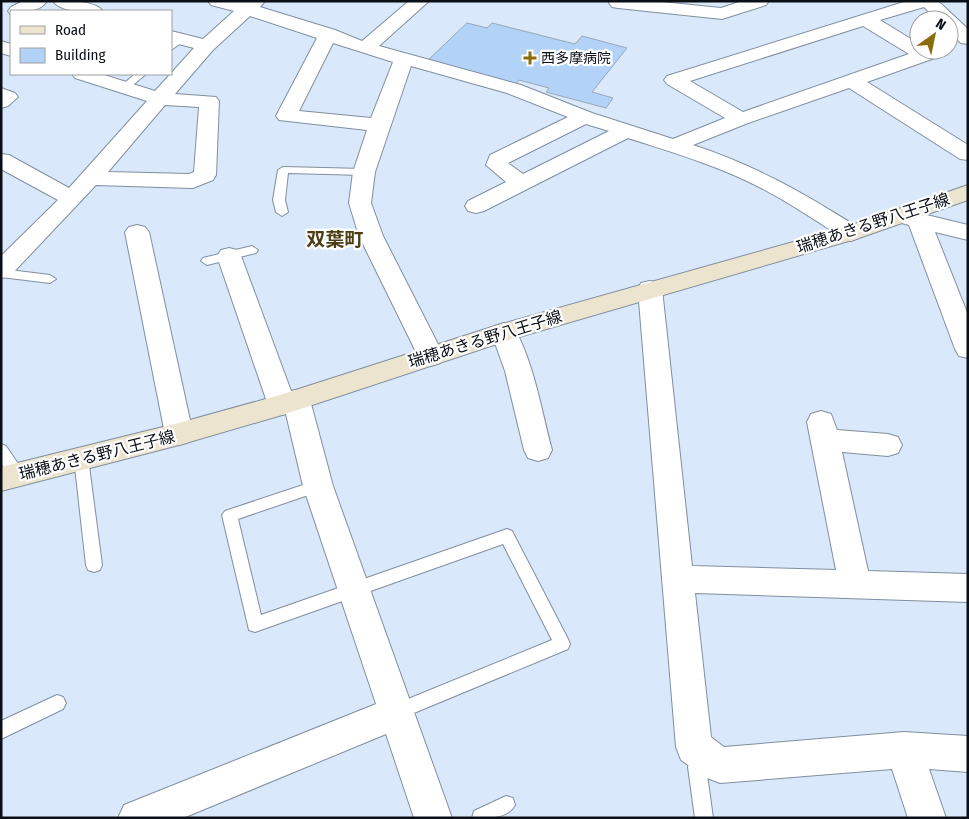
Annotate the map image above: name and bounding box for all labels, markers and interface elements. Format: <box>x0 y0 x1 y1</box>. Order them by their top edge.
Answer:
legend <box>10 10 172 75</box>
north arrow <box>909 10 959 60</box>
text: N <box>933 15 949 34</box>
text: Road <box>55 21 86 39</box>
text: Building <box>55 46 106 64</box>
place label: 西多摩病院 <box>541 50 611 67</box>
marker: 西多摩病院 <box>523 51 537 65</box>
street label: 瑞穂あきる野八王子線 <box>794 189 952 257</box>
district label: 双葉町 <box>306 228 364 251</box>
street label: 瑞穂あきる野八王子線 <box>406 307 564 371</box>
street label: 瑞穂あきる野八王子線 <box>17 426 177 484</box>

